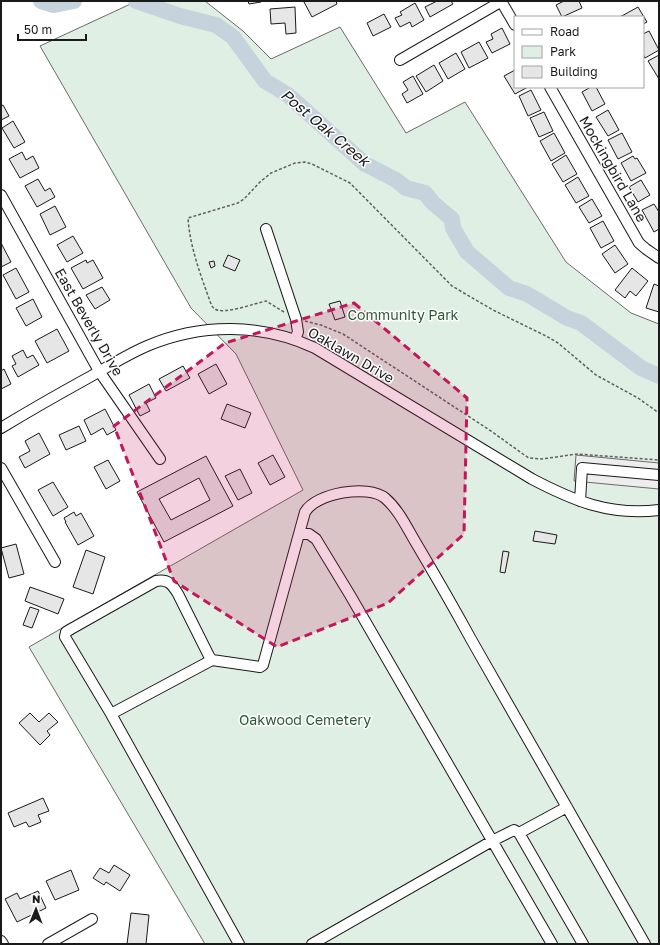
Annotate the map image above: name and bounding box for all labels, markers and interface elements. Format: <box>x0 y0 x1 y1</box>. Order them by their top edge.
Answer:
scale bar <box>18 16 86 42</box>
legend <box>514 16 644 88</box>
text: 50 m <box>24 22 52 37</box>
text: Road <box>550 24 579 39</box>
text: Park <box>550 44 576 59</box>
text: Building <box>550 64 598 79</box>
water label: Post Oak Creek <box>278 85 375 170</box>
street label: Mockingbird Lane <box>576 113 651 225</box>
street label: East Beverly Drive <box>52 265 127 379</box>
park label: Community Park <box>347 306 459 323</box>
street label: Oaklawn Drive <box>305 323 397 386</box>
park label: Oakwood Cemetery <box>239 711 371 728</box>
north arrow <box>16 889 56 929</box>
text: N <box>32 892 40 905</box>

